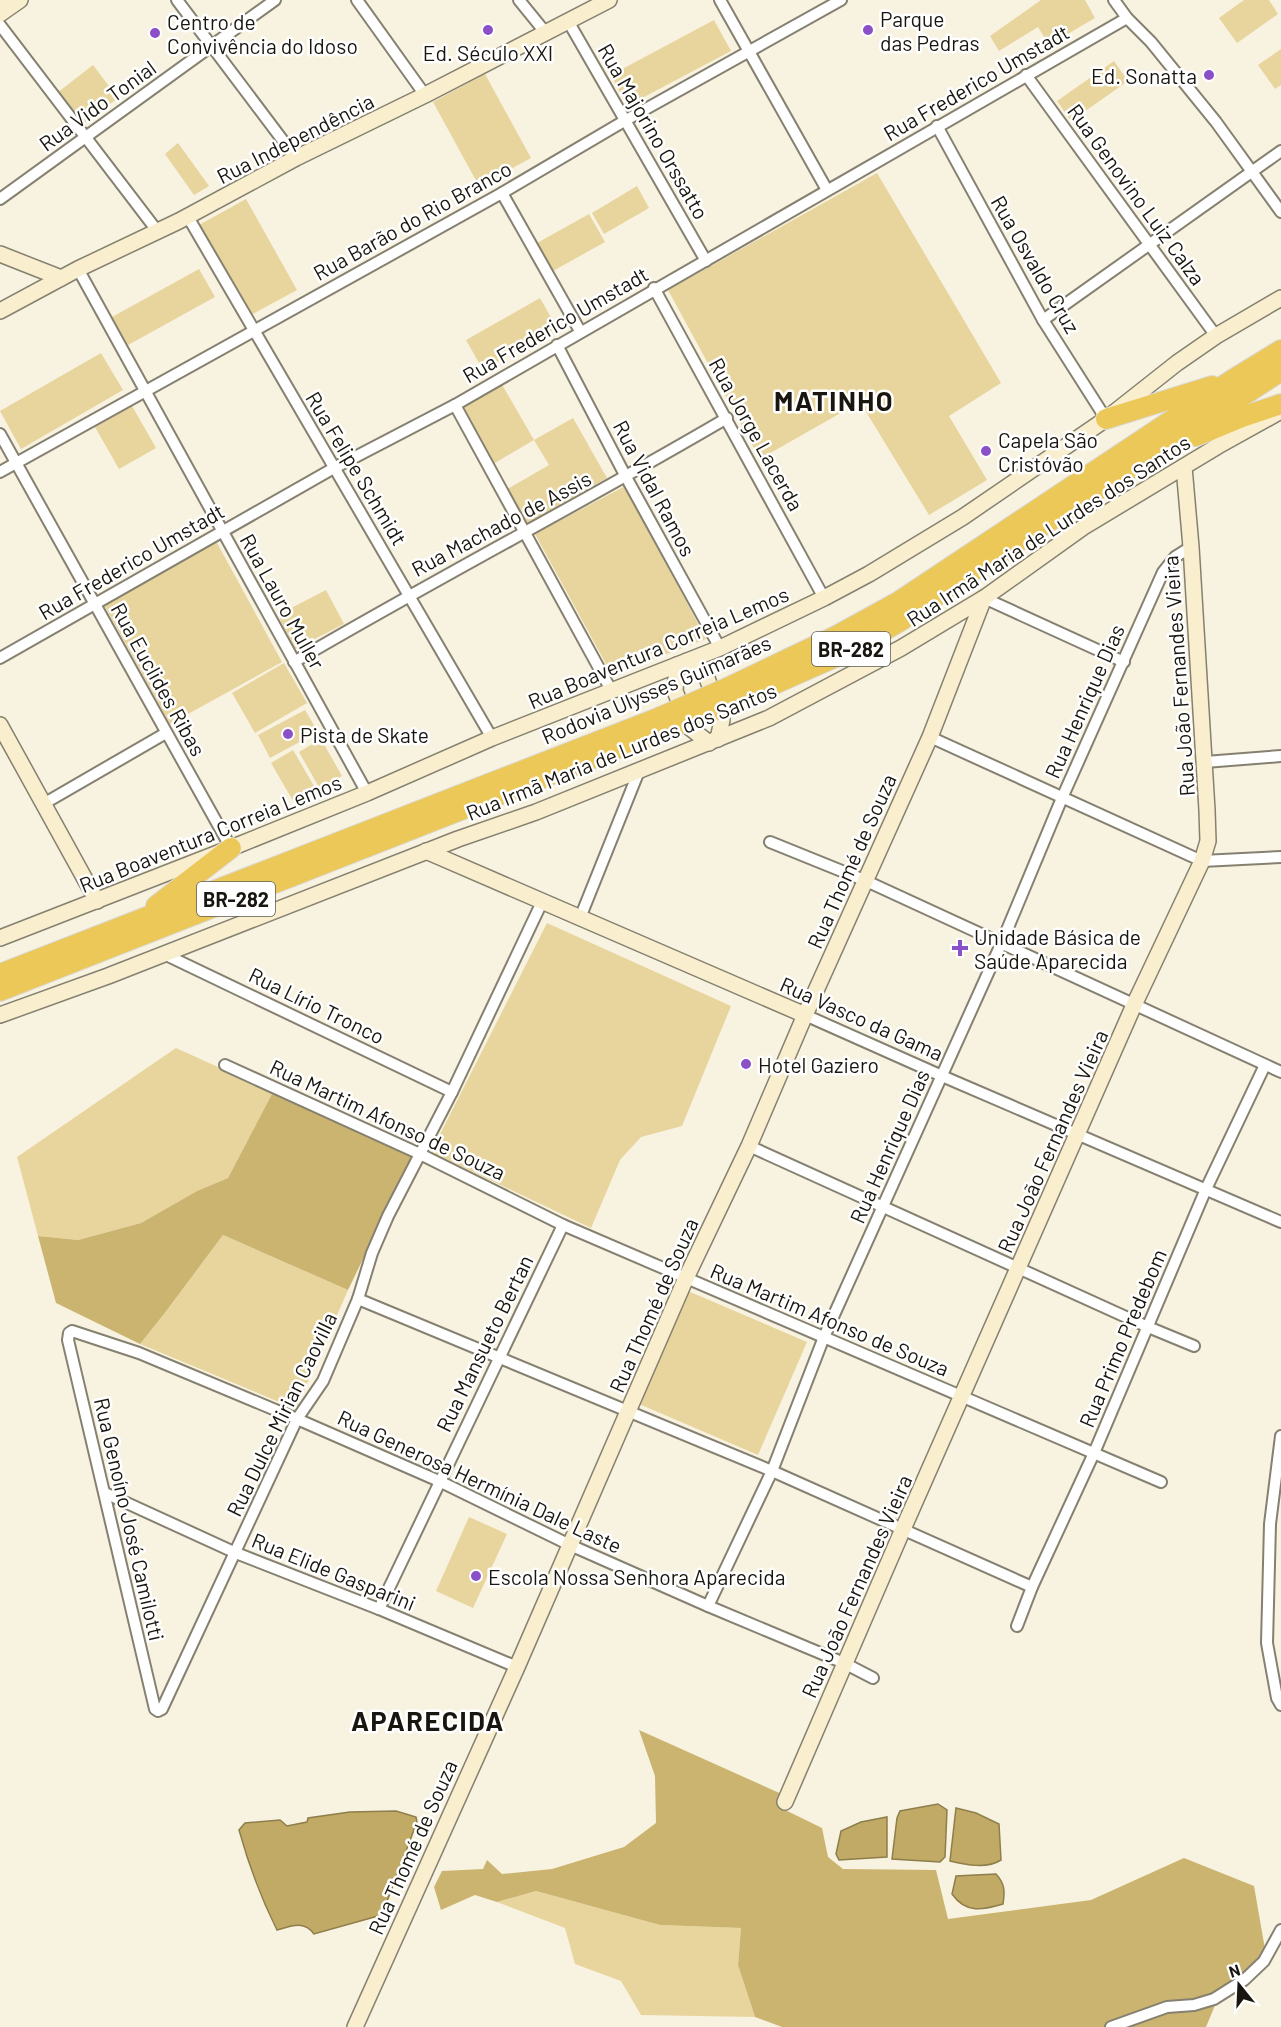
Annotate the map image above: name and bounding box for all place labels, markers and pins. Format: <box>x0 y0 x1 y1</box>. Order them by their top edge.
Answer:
place label: Parque das Pedras <box>880 6 980 55</box>
place label: Centro de Convivência do Idoso <box>167 9 358 58</box>
marker: Ed. Século XXI <box>481 23 495 37</box>
marker: Parque das Pedras <box>861 23 875 37</box>
marker: Centro de Convivência do Idoso <box>148 26 162 40</box>
place label: Ed. Século XXI <box>423 40 553 65</box>
place label: Ed. Sonatta <box>1091 63 1197 88</box>
marker: Ed. Sonatta <box>1202 68 1216 82</box>
place label: Capela São Cristóvão <box>998 427 1098 476</box>
marker: Capela São Cristóvão <box>979 444 993 458</box>
place label: Pista de Skate <box>300 722 429 747</box>
marker: Pista de Skate <box>281 727 295 741</box>
place label: Unidade Básica de Saúde Aparecida <box>974 924 1141 973</box>
marker: Unidade Básica de Saúde Aparecida <box>951 939 969 957</box>
place label: Hotel Gaziero <box>758 1052 879 1077</box>
marker: Hotel Gaziero <box>739 1057 753 1071</box>
place label: Escola Nossa Senhora Aparecida <box>488 1564 786 1589</box>
marker: Escola Nossa Senhora Aparecida <box>469 1569 483 1583</box>

